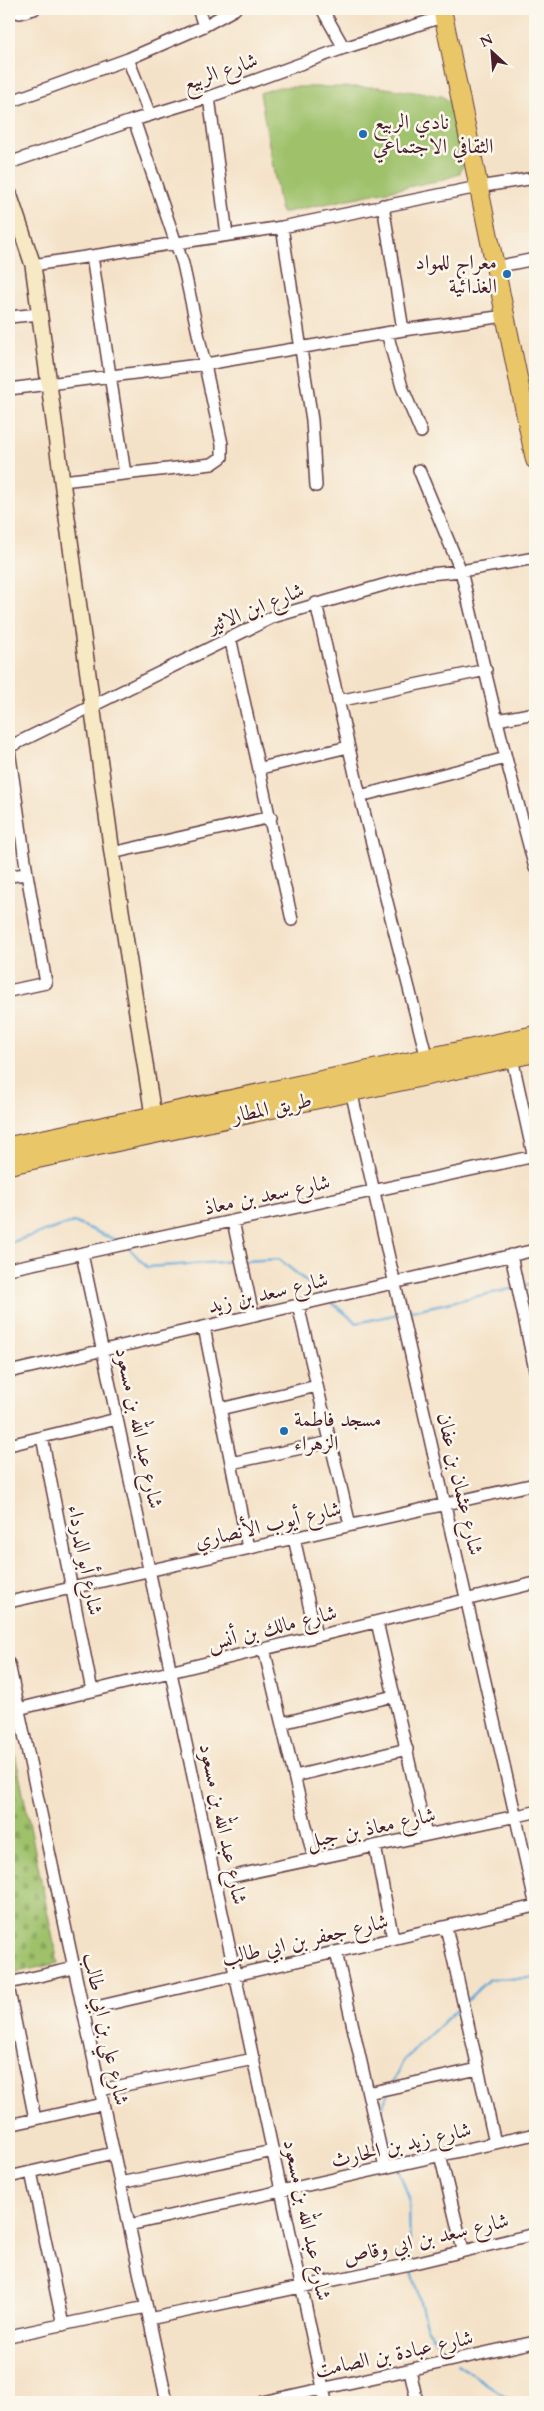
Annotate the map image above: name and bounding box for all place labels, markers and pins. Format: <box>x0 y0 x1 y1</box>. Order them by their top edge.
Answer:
place label: نادي الربيع الثقافي الاجتماعي <box>373 108 494 163</box>
marker: نادي الربيع الثقافي الاجتماعي <box>357 128 369 140</box>
place label: معراج للمواد الغذائية <box>415 248 497 301</box>
marker: معراج للمواد الغذائية <box>501 268 513 280</box>
place label: مسجد فاطمة الزهراء <box>294 1405 381 1458</box>
marker: مسجد فاطمة الزهراء <box>278 1425 290 1437</box>

